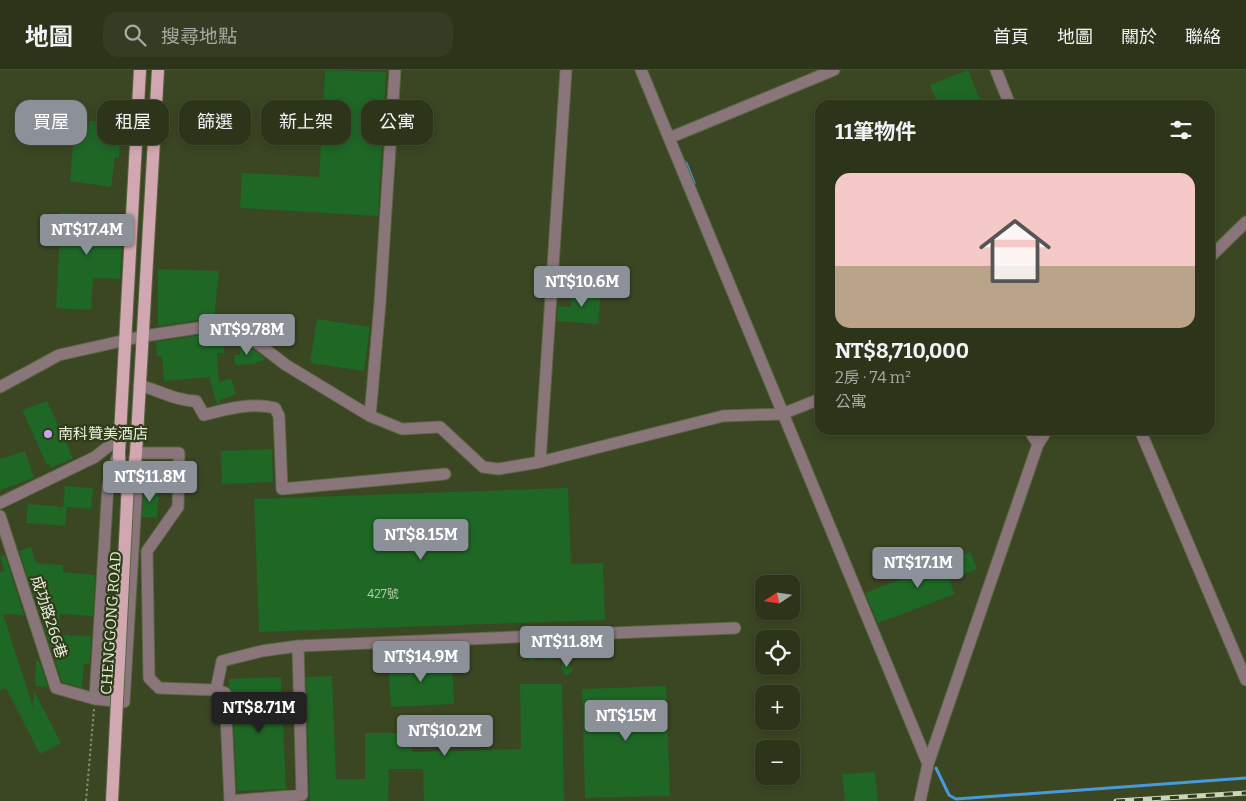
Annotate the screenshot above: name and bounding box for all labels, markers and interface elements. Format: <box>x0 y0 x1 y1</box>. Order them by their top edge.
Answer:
search box <box>103 12 453 57</box>
icon: search <box>121 21 149 49</box>
text: 地圖 <box>25 23 73 51</box>
text: 搜尋地點 <box>161 25 237 48</box>
text: 首頁 <box>993 26 1029 48</box>
text: 地圖 <box>1057 26 1093 48</box>
text: 關於 <box>1121 26 1157 48</box>
text: 聯絡 <box>1185 26 1221 48</box>
chip: 買屋 <box>15 100 87 145</box>
chip: 租屋 <box>97 100 169 145</box>
chip: 篩選 <box>179 100 251 145</box>
chip: 新上架 <box>261 100 351 145</box>
chip: 公寓 <box>361 100 433 145</box>
icon: filters <box>1167 116 1195 144</box>
text: 11筆物件 <box>835 119 916 145</box>
icon: home <box>970 206 1060 296</box>
pin: NT$17.4M <box>35 214 139 256</box>
text: NT$17.4M <box>51 220 123 239</box>
pin: NT$10.6M <box>530 266 634 308</box>
text: NT$10.6M <box>545 272 619 291</box>
pin: NT$9.78M <box>195 314 299 356</box>
text: NT$9.78M <box>210 320 284 339</box>
text: NT$8,710,000 <box>835 338 969 364</box>
text: 2房 · 74 m² <box>835 368 911 387</box>
text: 公寓 <box>835 392 867 411</box>
place label: 南科贊美酒店 <box>58 425 148 443</box>
marker: 南科贊美酒店 <box>42 428 54 440</box>
pin: NT$11.8M <box>98 460 202 503</box>
text: NT$11.8M <box>114 467 186 486</box>
pin: NT$8.15M <box>369 518 473 561</box>
text: NT$8.15M <box>384 525 458 544</box>
pin: NT$17.1M <box>866 546 970 589</box>
street label: CHENGGONG ROAD <box>97 551 125 695</box>
text: NT$17.1M <box>883 553 953 572</box>
street label: 成功路266巷 <box>27 573 71 661</box>
north arrow <box>755 575 800 620</box>
map controls <box>755 575 800 785</box>
house number: 427號 <box>367 587 399 601</box>
pin: NT$11.8M <box>515 626 619 668</box>
button: locate <box>755 630 800 675</box>
text: NT$11.8M <box>531 632 603 651</box>
pin: NT$14.9M <box>369 640 473 683</box>
text: NT$14.9M <box>384 647 458 666</box>
button: + <box>755 685 800 730</box>
pin: NT$8.71M <box>207 692 311 734</box>
text: NT$8.71M <box>223 698 295 717</box>
pin: NT$15M <box>585 700 667 742</box>
text: NT$15M <box>596 706 656 725</box>
pin: NT$10.2M <box>393 714 497 757</box>
text: NT$10.2M <box>408 721 482 740</box>
button: − <box>755 740 800 785</box>

